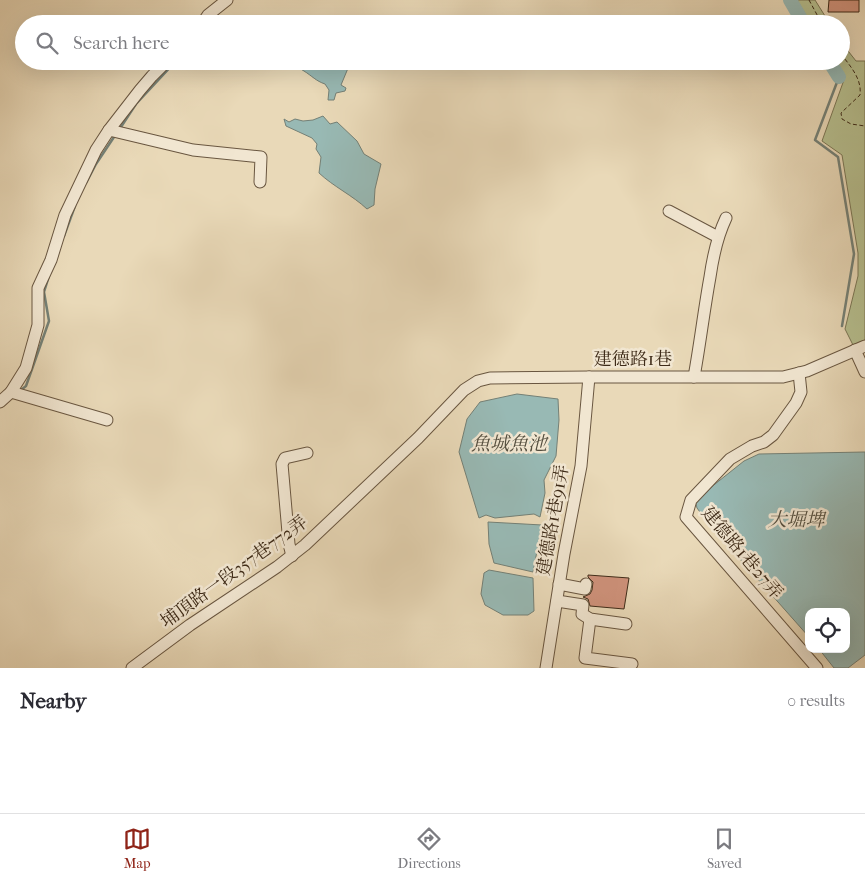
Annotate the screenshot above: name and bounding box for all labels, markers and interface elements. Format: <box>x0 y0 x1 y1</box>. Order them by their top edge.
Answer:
search box <box>15 15 850 70</box>
icon: search <box>33 29 61 57</box>
text: Search here <box>73 32 169 54</box>
street label: 建德路1巷 <box>594 349 672 370</box>
water label: 魚城魚池 <box>471 433 549 455</box>
street label: 建德路1巷91弄 <box>533 463 573 577</box>
street label: 建德路1巷27弄 <box>697 502 787 604</box>
water label: 大堀埤 <box>767 509 827 531</box>
street label: 埔頂路一段357巷772弄 <box>156 512 312 632</box>
map controls <box>805 608 850 653</box>
button: locate <box>805 608 850 653</box>
text: Nearby <box>20 689 86 713</box>
text: 0 results <box>787 691 845 710</box>
tab: Map <box>123 825 151 872</box>
tab: Directions <box>398 825 461 872</box>
tab: Saved <box>707 825 742 872</box>

